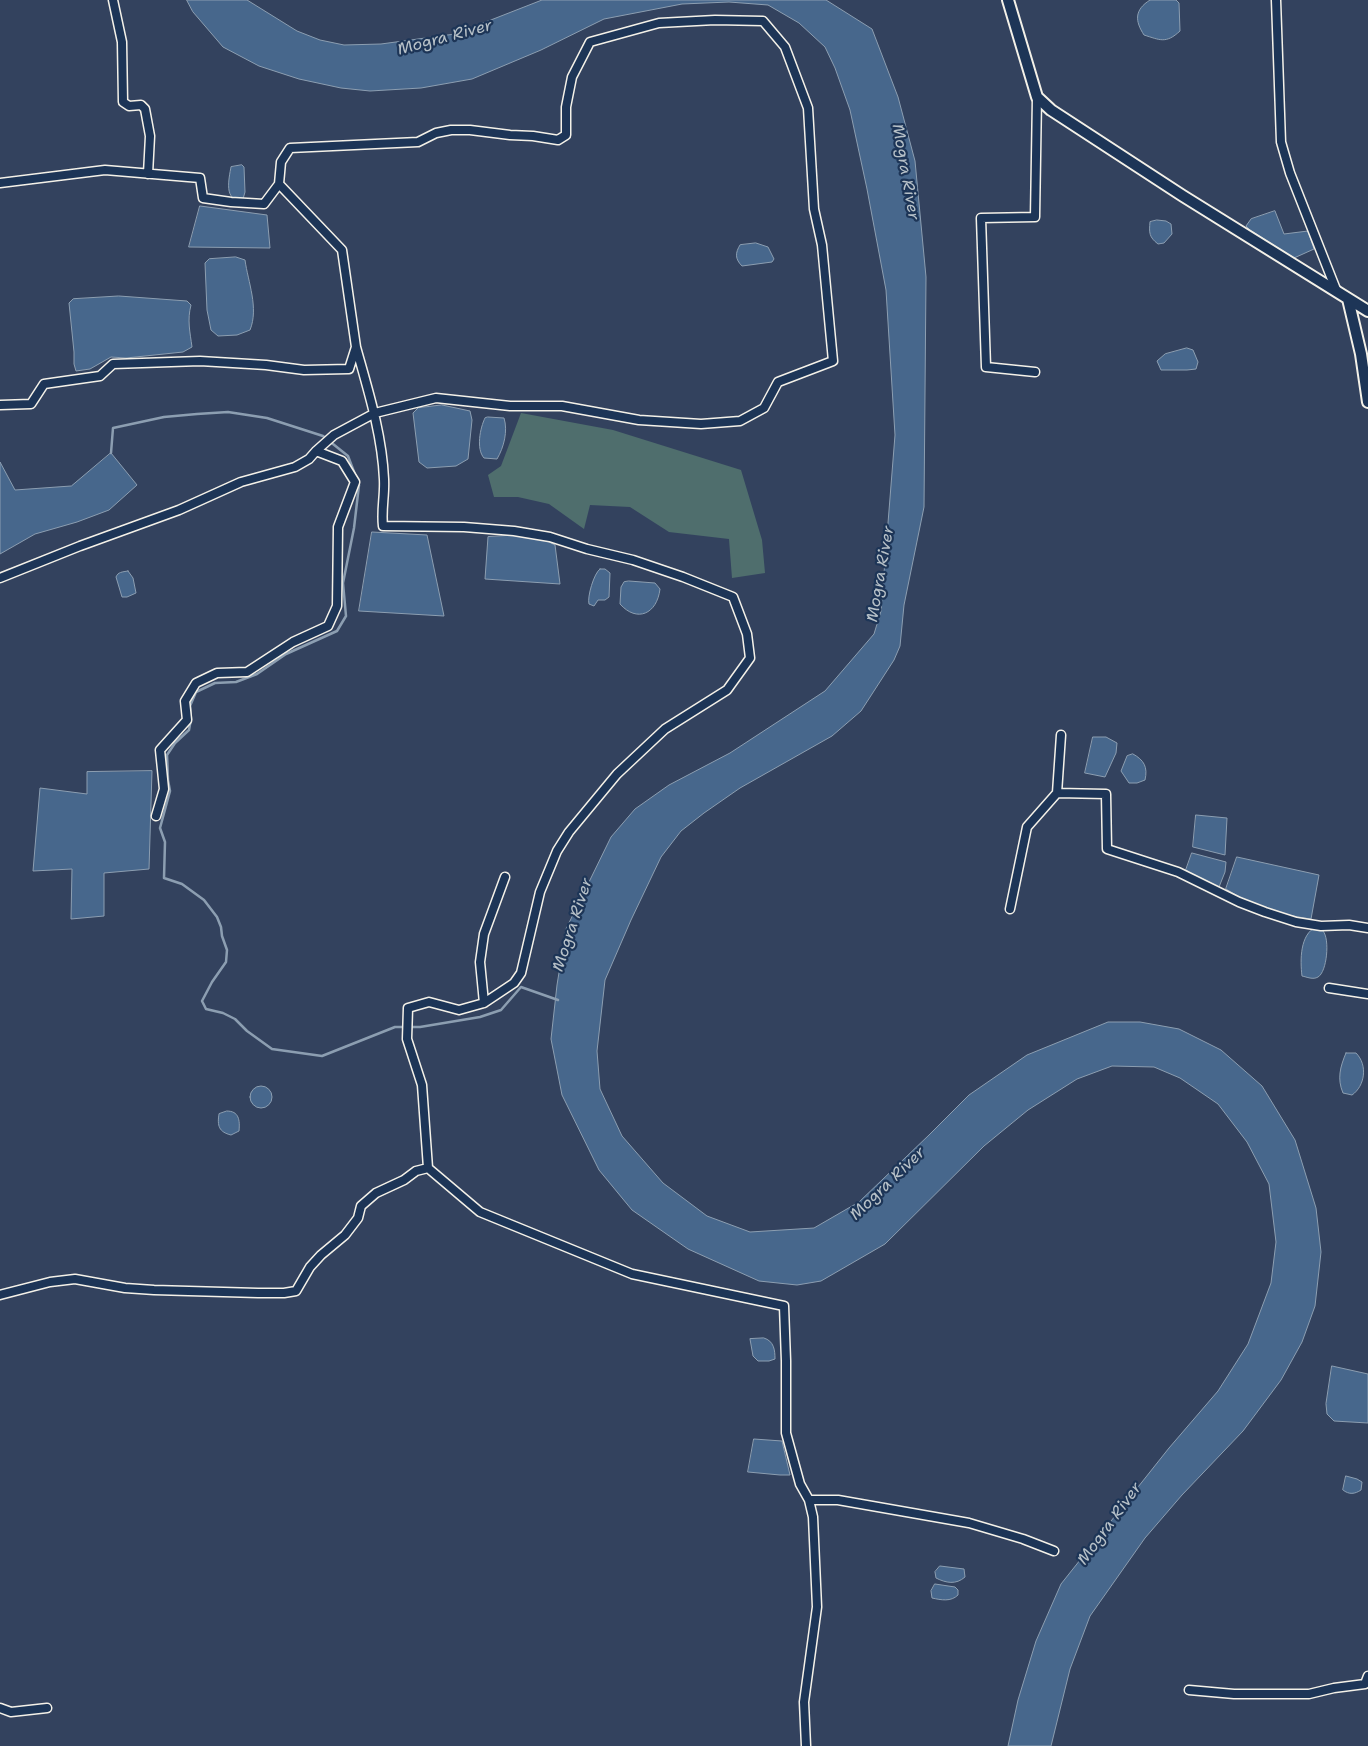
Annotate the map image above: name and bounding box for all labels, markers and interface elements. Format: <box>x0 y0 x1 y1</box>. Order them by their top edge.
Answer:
water label: Mogra River <box>395 16 495 60</box>
water label: Mogra River <box>887 122 923 222</box>
water label: Mogra River <box>863 524 899 624</box>
water label: Mogra River <box>549 876 597 974</box>
water label: Mogra River <box>846 1143 930 1225</box>
water label: Mogra River <box>1074 1479 1146 1569</box>

